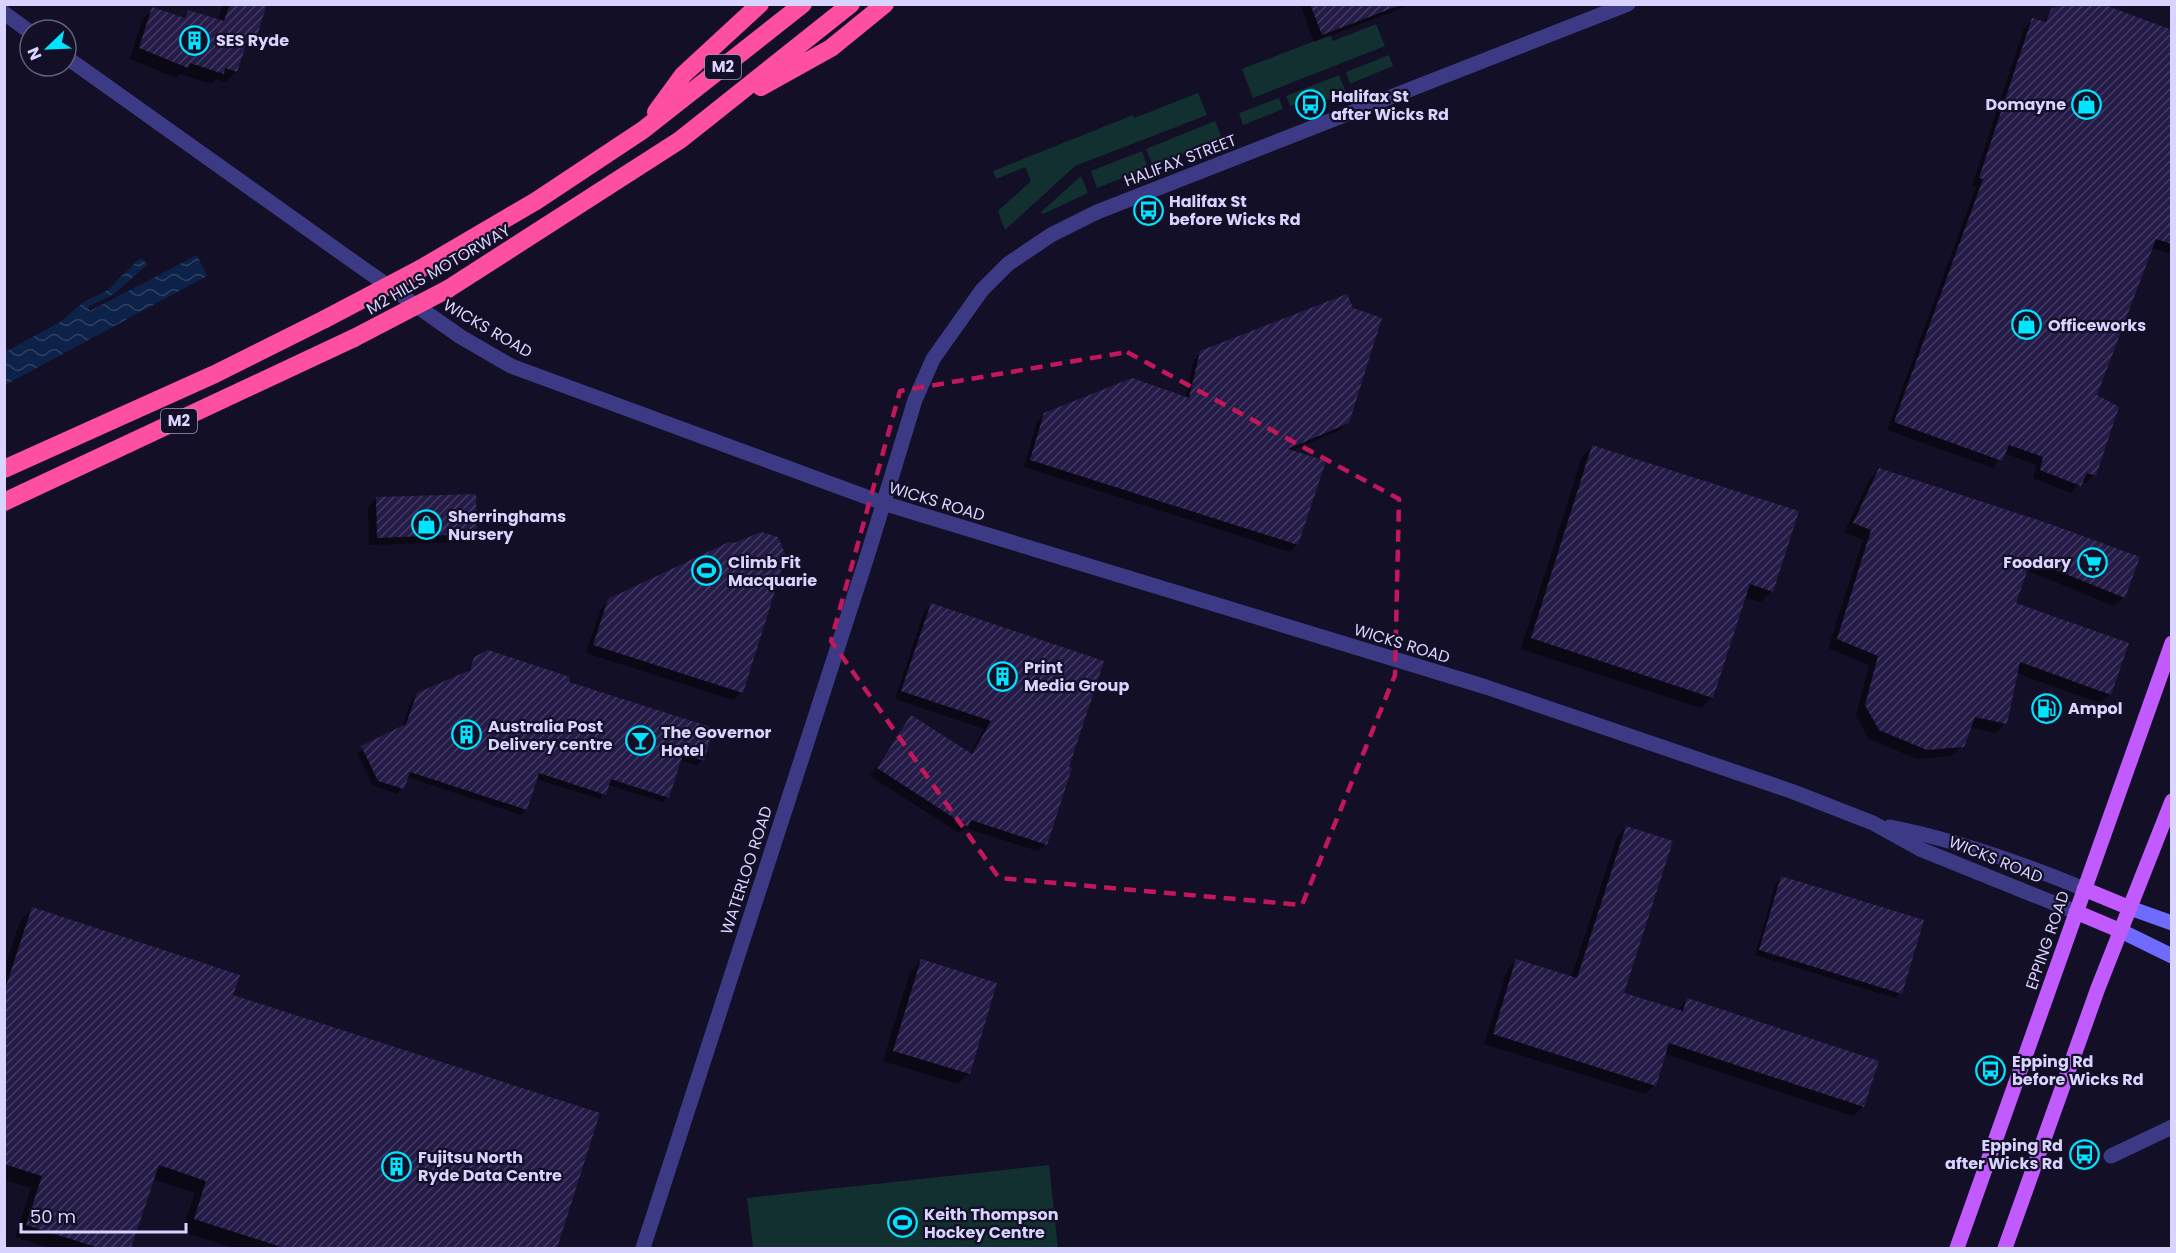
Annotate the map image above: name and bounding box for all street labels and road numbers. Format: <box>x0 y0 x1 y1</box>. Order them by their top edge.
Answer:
road number: M2 <box>705 55 741 79</box>
street label: HALIFAX STREET <box>1121 128 1240 192</box>
street label: M2 HILLS MOTORWAY <box>362 218 515 320</box>
street label: WICKS ROAD <box>439 294 537 363</box>
road number: M2 <box>161 409 197 433</box>
street label: WICKS ROAD <box>886 476 988 527</box>
street label: WICKS ROAD <box>1351 618 1453 669</box>
street label: WATERLOO ROAD <box>715 803 778 937</box>
street label: WICKS ROAD <box>1945 830 2046 889</box>
street label: EPPING ROAD <box>2020 888 2075 993</box>

